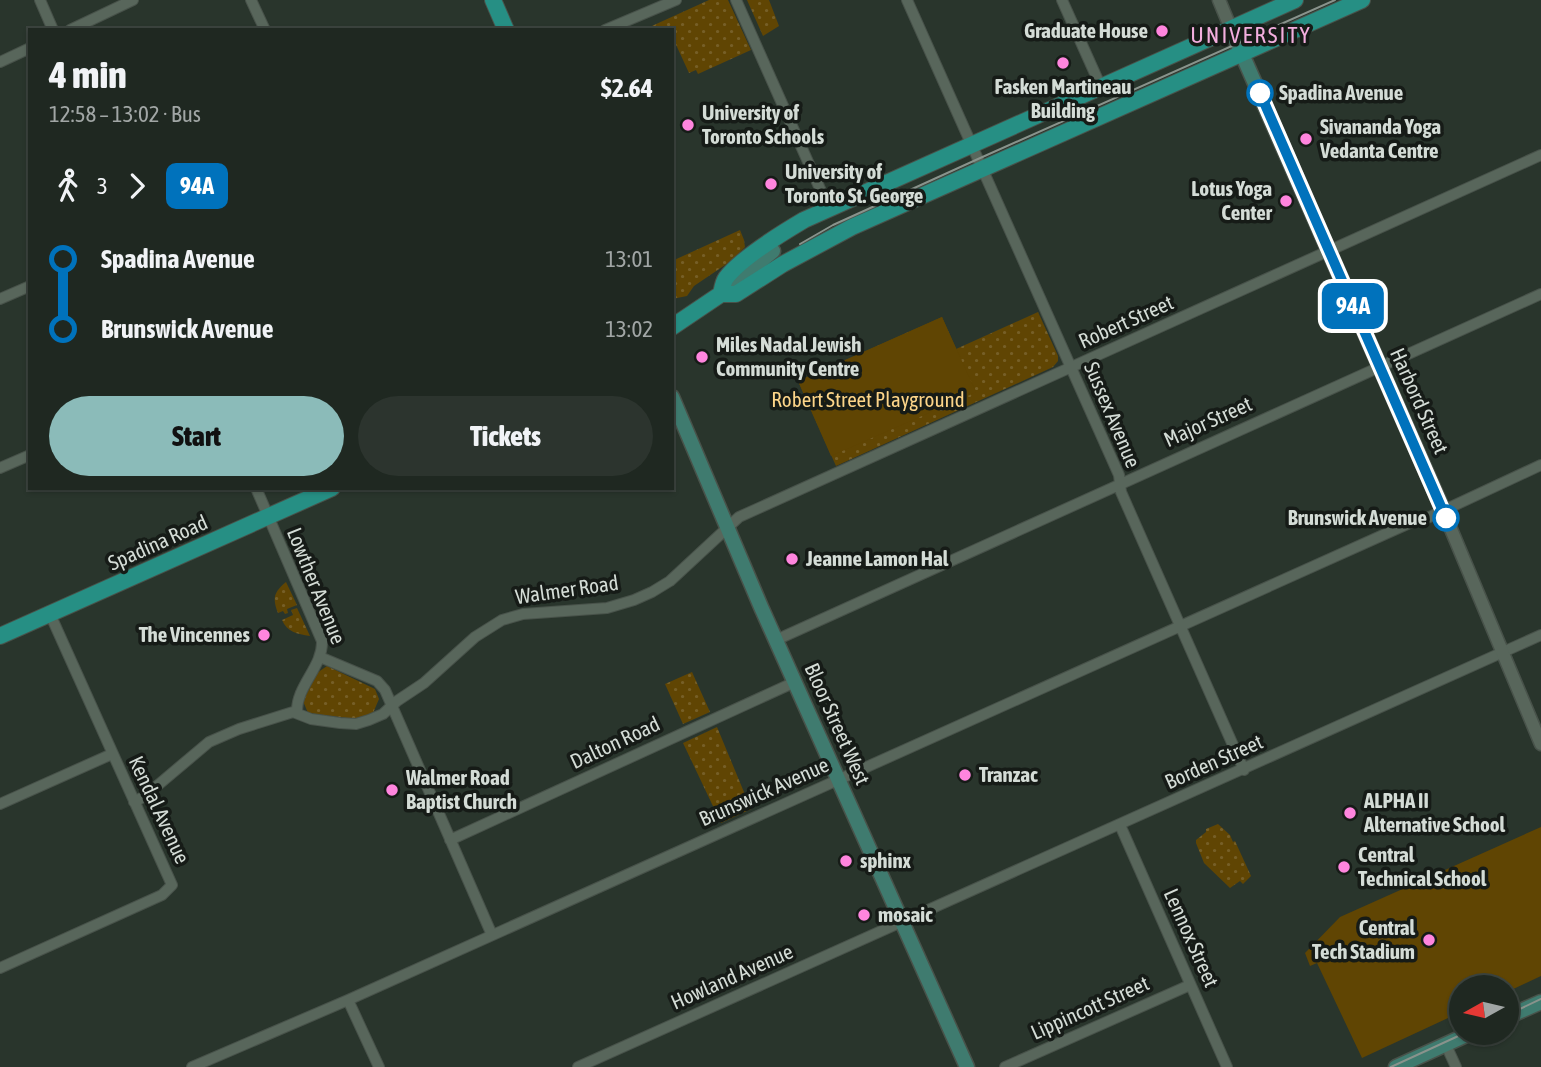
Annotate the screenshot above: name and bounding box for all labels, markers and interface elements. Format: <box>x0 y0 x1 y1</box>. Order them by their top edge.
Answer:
place label: Graduate House <box>1024 18 1148 42</box>
district label: UNIVERSITY <box>1190 22 1312 48</box>
marker: Graduate House <box>1154 23 1170 39</box>
text: 4 min <box>49 53 127 96</box>
marker: Fasken Martineau Building <box>1055 55 1071 71</box>
text: $2.64 <box>601 73 653 103</box>
place label: Fasken Martineau Building <box>995 74 1131 122</box>
marker: Spadina Avenue <box>1247 80 1273 106</box>
place label: Spadina Avenue <box>1279 80 1403 104</box>
place label: University of Toronto Schools <box>702 100 825 148</box>
text: 12:58 – 13:02 · Bus <box>49 101 201 127</box>
place label: Sivananda Yoga Vedanta Centre <box>1319 114 1441 162</box>
marker: University of Toronto Schools <box>680 117 696 133</box>
marker: Sivananda Yoga Vedanta Centre <box>1298 131 1314 147</box>
place label: University of Toronto St. George <box>785 159 923 207</box>
icon: walk <box>49 167 87 205</box>
icon: forward <box>118 167 156 205</box>
text: 94A <box>180 172 214 199</box>
text: 3 <box>97 173 108 199</box>
marker: University of Toronto St. George <box>763 176 779 192</box>
place label: Lotus Yoga Center <box>1191 176 1273 224</box>
marker: Lotus Yoga Center <box>1278 193 1294 209</box>
text: Spadina Avenue <box>101 244 255 274</box>
text: 13:01 <box>605 246 653 272</box>
line badge: 94A <box>1313 283 1393 329</box>
street label: Robert Street <box>1075 290 1177 353</box>
text: 94A <box>1336 292 1370 319</box>
text: Brunswick Avenue <box>101 314 273 344</box>
text: 13:02 <box>605 316 653 342</box>
place label: Miles Nadal Jewish Community Centre <box>716 332 861 380</box>
street label: Harbord Street <box>1386 344 1454 457</box>
marker: Miles Nadal Jewish Community Centre <box>694 349 710 365</box>
street label: Sussex Avenue <box>1080 358 1146 471</box>
park label: Robert Street Playground <box>771 387 965 411</box>
street label: Major Street <box>1160 391 1255 451</box>
button: Start <box>49 396 344 476</box>
button: Tickets <box>358 396 653 476</box>
place label: Brunswick Avenue <box>1288 505 1427 529</box>
marker: Brunswick Avenue <box>1433 505 1459 531</box>
street label: Spadina Road <box>104 510 211 575</box>
street label: Lowther Avenue <box>283 524 351 647</box>
place label: Jeanne Lamon Hal <box>805 546 949 570</box>
marker: Jeanne Lamon Hal <box>784 551 800 567</box>
street label: Walmer Road <box>514 570 620 608</box>
place label: The Vincennes <box>139 622 251 646</box>
marker: The Vincennes <box>256 627 272 643</box>
street label: Bloor Street West <box>800 659 875 788</box>
street label: Dalton Road <box>566 711 663 773</box>
street label: Borden Street <box>1161 729 1266 793</box>
street label: Kendal Avenue <box>125 752 195 867</box>
street label: Brunswick Avenue <box>695 752 832 830</box>
place label: Tranzac <box>979 762 1038 786</box>
place label: Walmer Road Baptist Church <box>405 765 517 813</box>
marker: Tranzac <box>957 767 973 783</box>
marker: Walmer Road Baptist Church <box>384 782 400 798</box>
place label: ALPHA II Alternative School <box>1363 788 1506 836</box>
marker: ALPHA II Alternative School <box>1342 805 1358 821</box>
place label: Central Technical School <box>1358 842 1487 890</box>
place label: sphinx <box>860 848 912 872</box>
marker: sphinx <box>838 853 854 869</box>
marker: Central Technical School <box>1336 859 1352 875</box>
street label: Lennox Street <box>1160 885 1224 990</box>
place label: mosaic <box>878 902 933 926</box>
marker: mosaic <box>856 907 872 923</box>
place label: Central Tech Stadium <box>1312 915 1415 963</box>
marker: Central Tech Stadium <box>1421 932 1437 948</box>
street label: Howland Avenue <box>667 939 796 1014</box>
street label: Lippincott Street <box>1027 970 1152 1044</box>
north arrow <box>1449 975 1519 1045</box>
map controls <box>1449 975 1519 1045</box>

